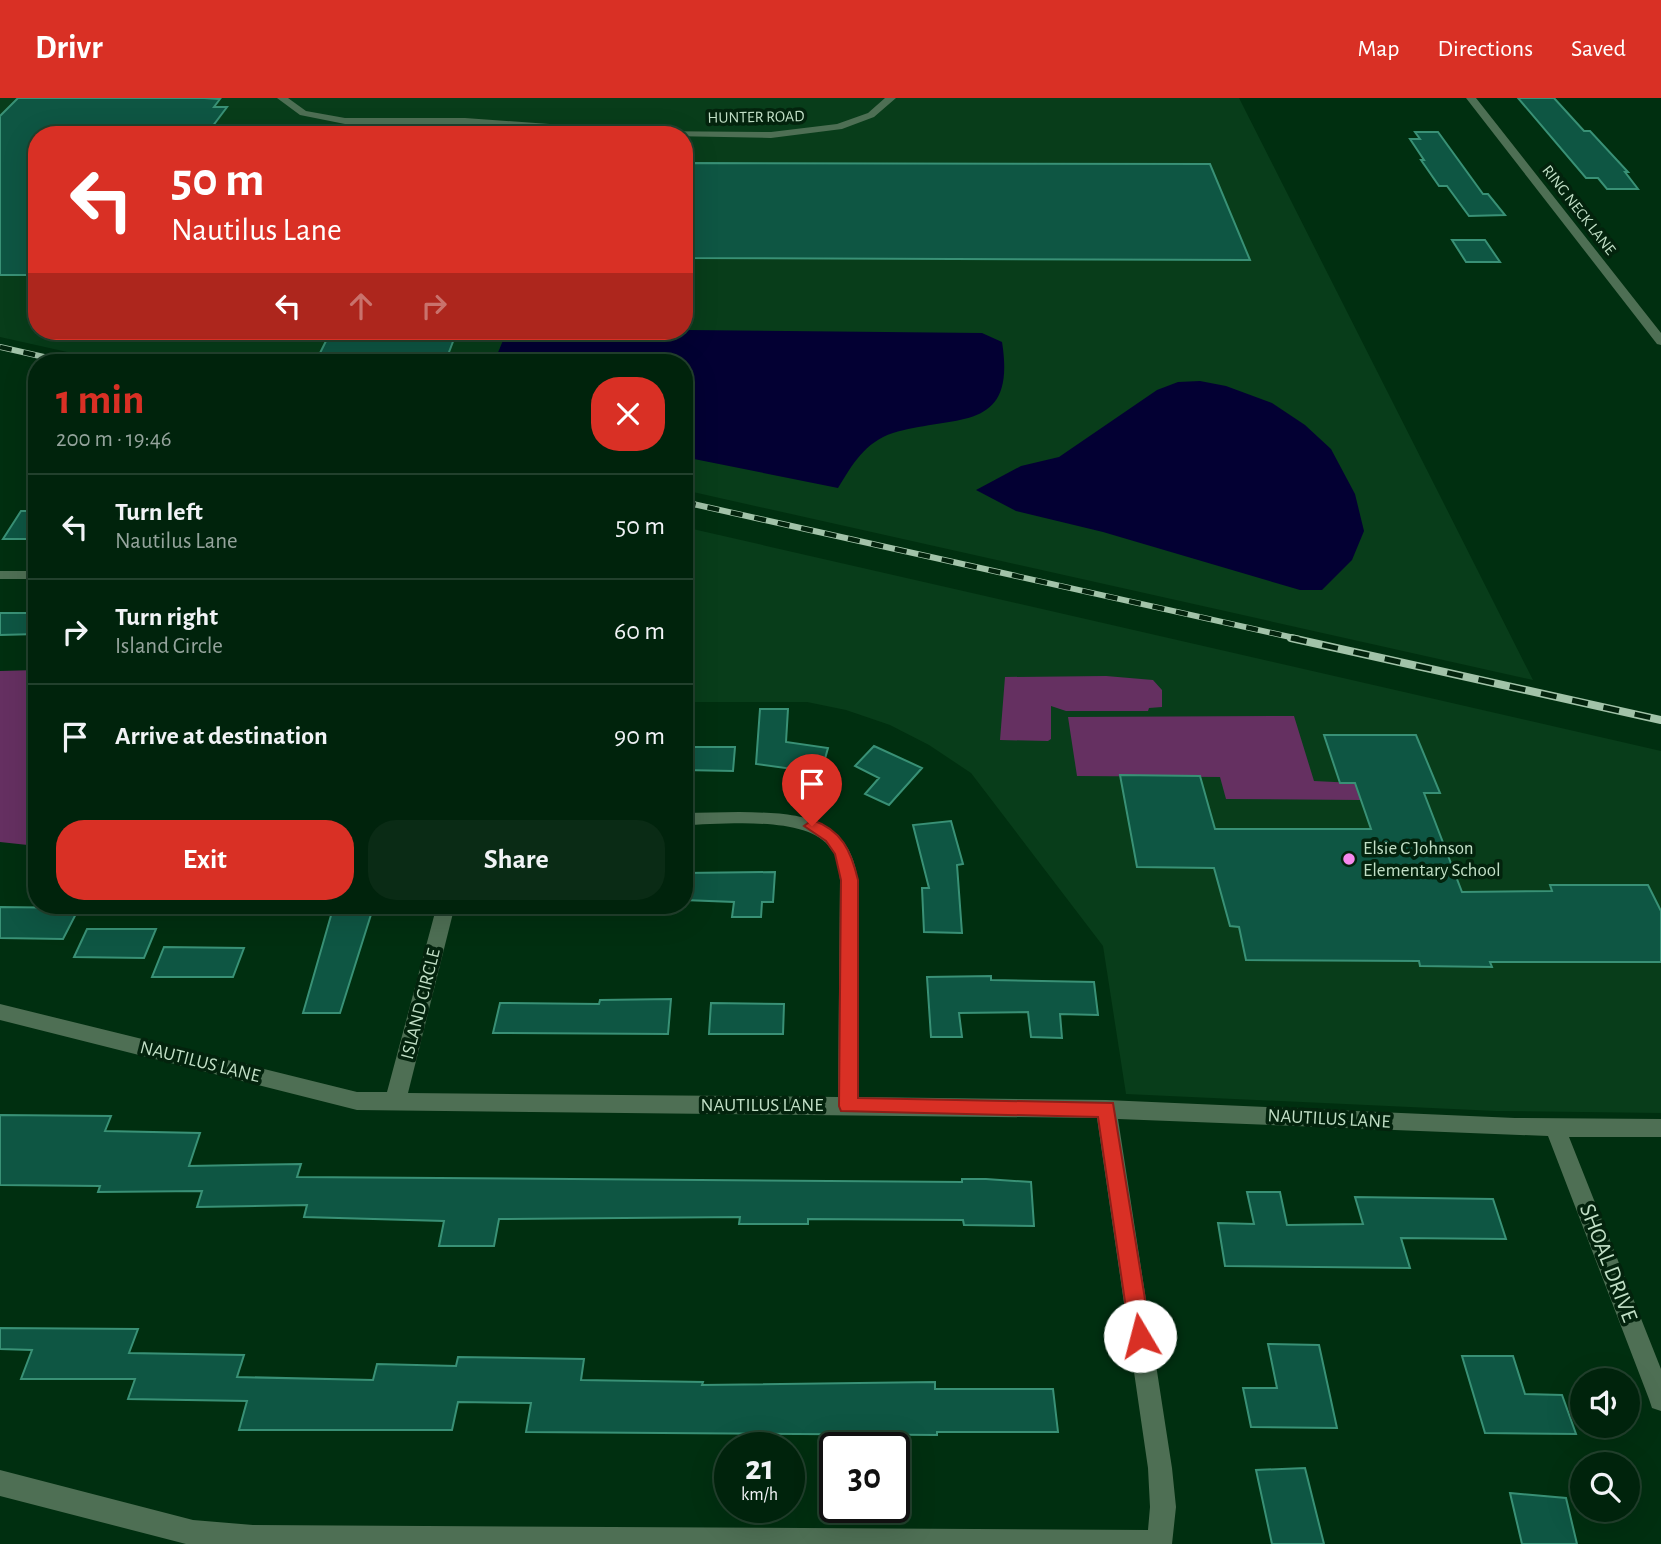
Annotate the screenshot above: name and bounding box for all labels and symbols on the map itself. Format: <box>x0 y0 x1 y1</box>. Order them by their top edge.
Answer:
street label: HUNTER ROAD <box>707 108 805 126</box>
street label: RING NECK LANE <box>1539 162 1619 258</box>
pin <box>782 754 842 826</box>
place label: Elsie C Johnson Elementary School <box>1363 839 1501 880</box>
marker: Elsie C Johnson Elementary School <box>1341 851 1357 867</box>
street label: ISLAND CIRCLE <box>398 947 444 1061</box>
street label: NAUTILUS LANE <box>138 1038 262 1086</box>
street label: NAUTILUS LANE <box>701 1096 823 1115</box>
street label: NAUTILUS LANE <box>1267 1106 1391 1132</box>
street label: SHOAL DRIVE <box>1575 1201 1641 1325</box>
position arrow <box>1103 1299 1177 1373</box>
speed limit sign: 30 <box>819 1432 910 1523</box>

